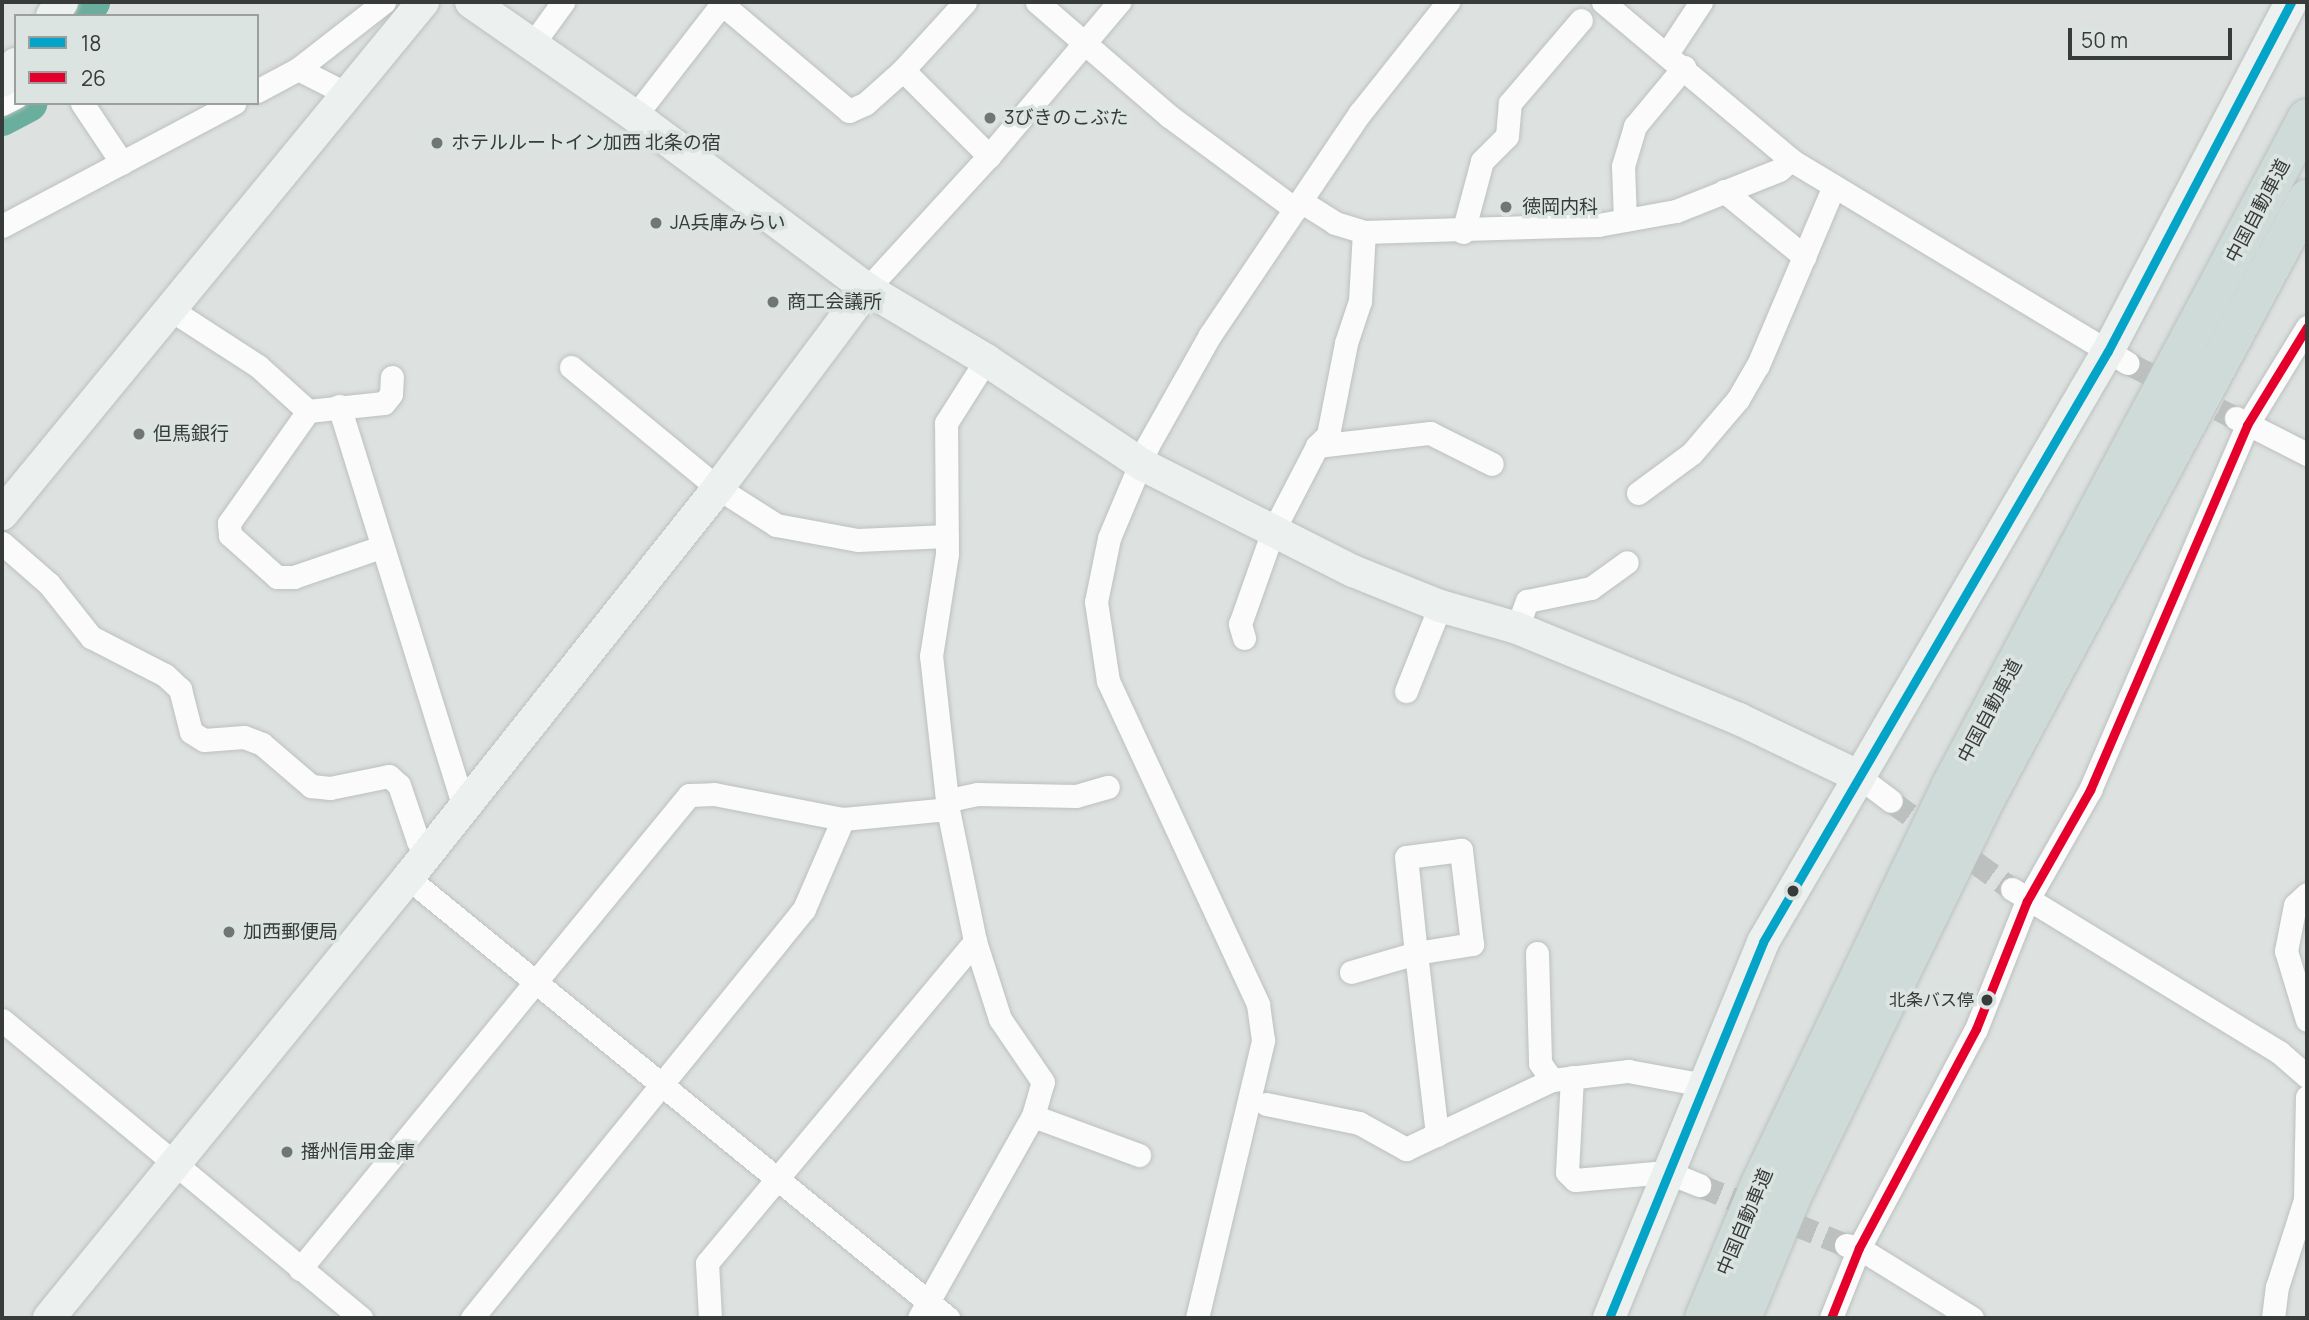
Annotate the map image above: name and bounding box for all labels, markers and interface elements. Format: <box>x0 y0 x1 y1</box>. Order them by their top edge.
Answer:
legend <box>14 14 259 105</box>
scale bar <box>2071 14 2236 58</box>
text: 50 m <box>2081 26 2128 54</box>
text: 18 <box>81 29 101 57</box>
text: 26 <box>81 64 106 92</box>
place label: 3びきのこぶた <box>1004 107 1129 129</box>
marker: 3びきのこぶた <box>982 110 998 126</box>
place label: ホテルルートイン加西 北条の宿 <box>451 132 721 154</box>
marker: ホテルルートイン加西 北条の宿 <box>429 135 445 151</box>
street label: 中国自動車道 <box>2221 155 2295 267</box>
place label: 徳岡内科 <box>1522 196 1598 218</box>
marker: 徳岡内科 <box>1496 197 1516 217</box>
place label: JA兵庫みらい <box>670 212 785 234</box>
marker: JA兵庫みらい <box>648 215 664 231</box>
place label: 商工会議所 <box>787 291 882 313</box>
marker: 商工会議所 <box>765 294 781 310</box>
place label: 但馬銀行 <box>153 423 229 445</box>
marker: 但馬銀行 <box>131 426 147 442</box>
street label: 中国自動車道 <box>1953 655 2027 767</box>
unlabelled marker <box>1786 884 1800 898</box>
place label: 加西郵便局 <box>243 921 338 943</box>
marker: 加西郵便局 <box>221 924 237 940</box>
place label: 北条バス停 <box>1889 990 1974 1010</box>
marker: 北条バス停 <box>1980 993 1994 1007</box>
place label: 播州信用金庫 <box>301 1141 415 1163</box>
marker: 播州信用金庫 <box>279 1144 295 1160</box>
street label: 中国自動車道 <box>1712 1165 1778 1279</box>

